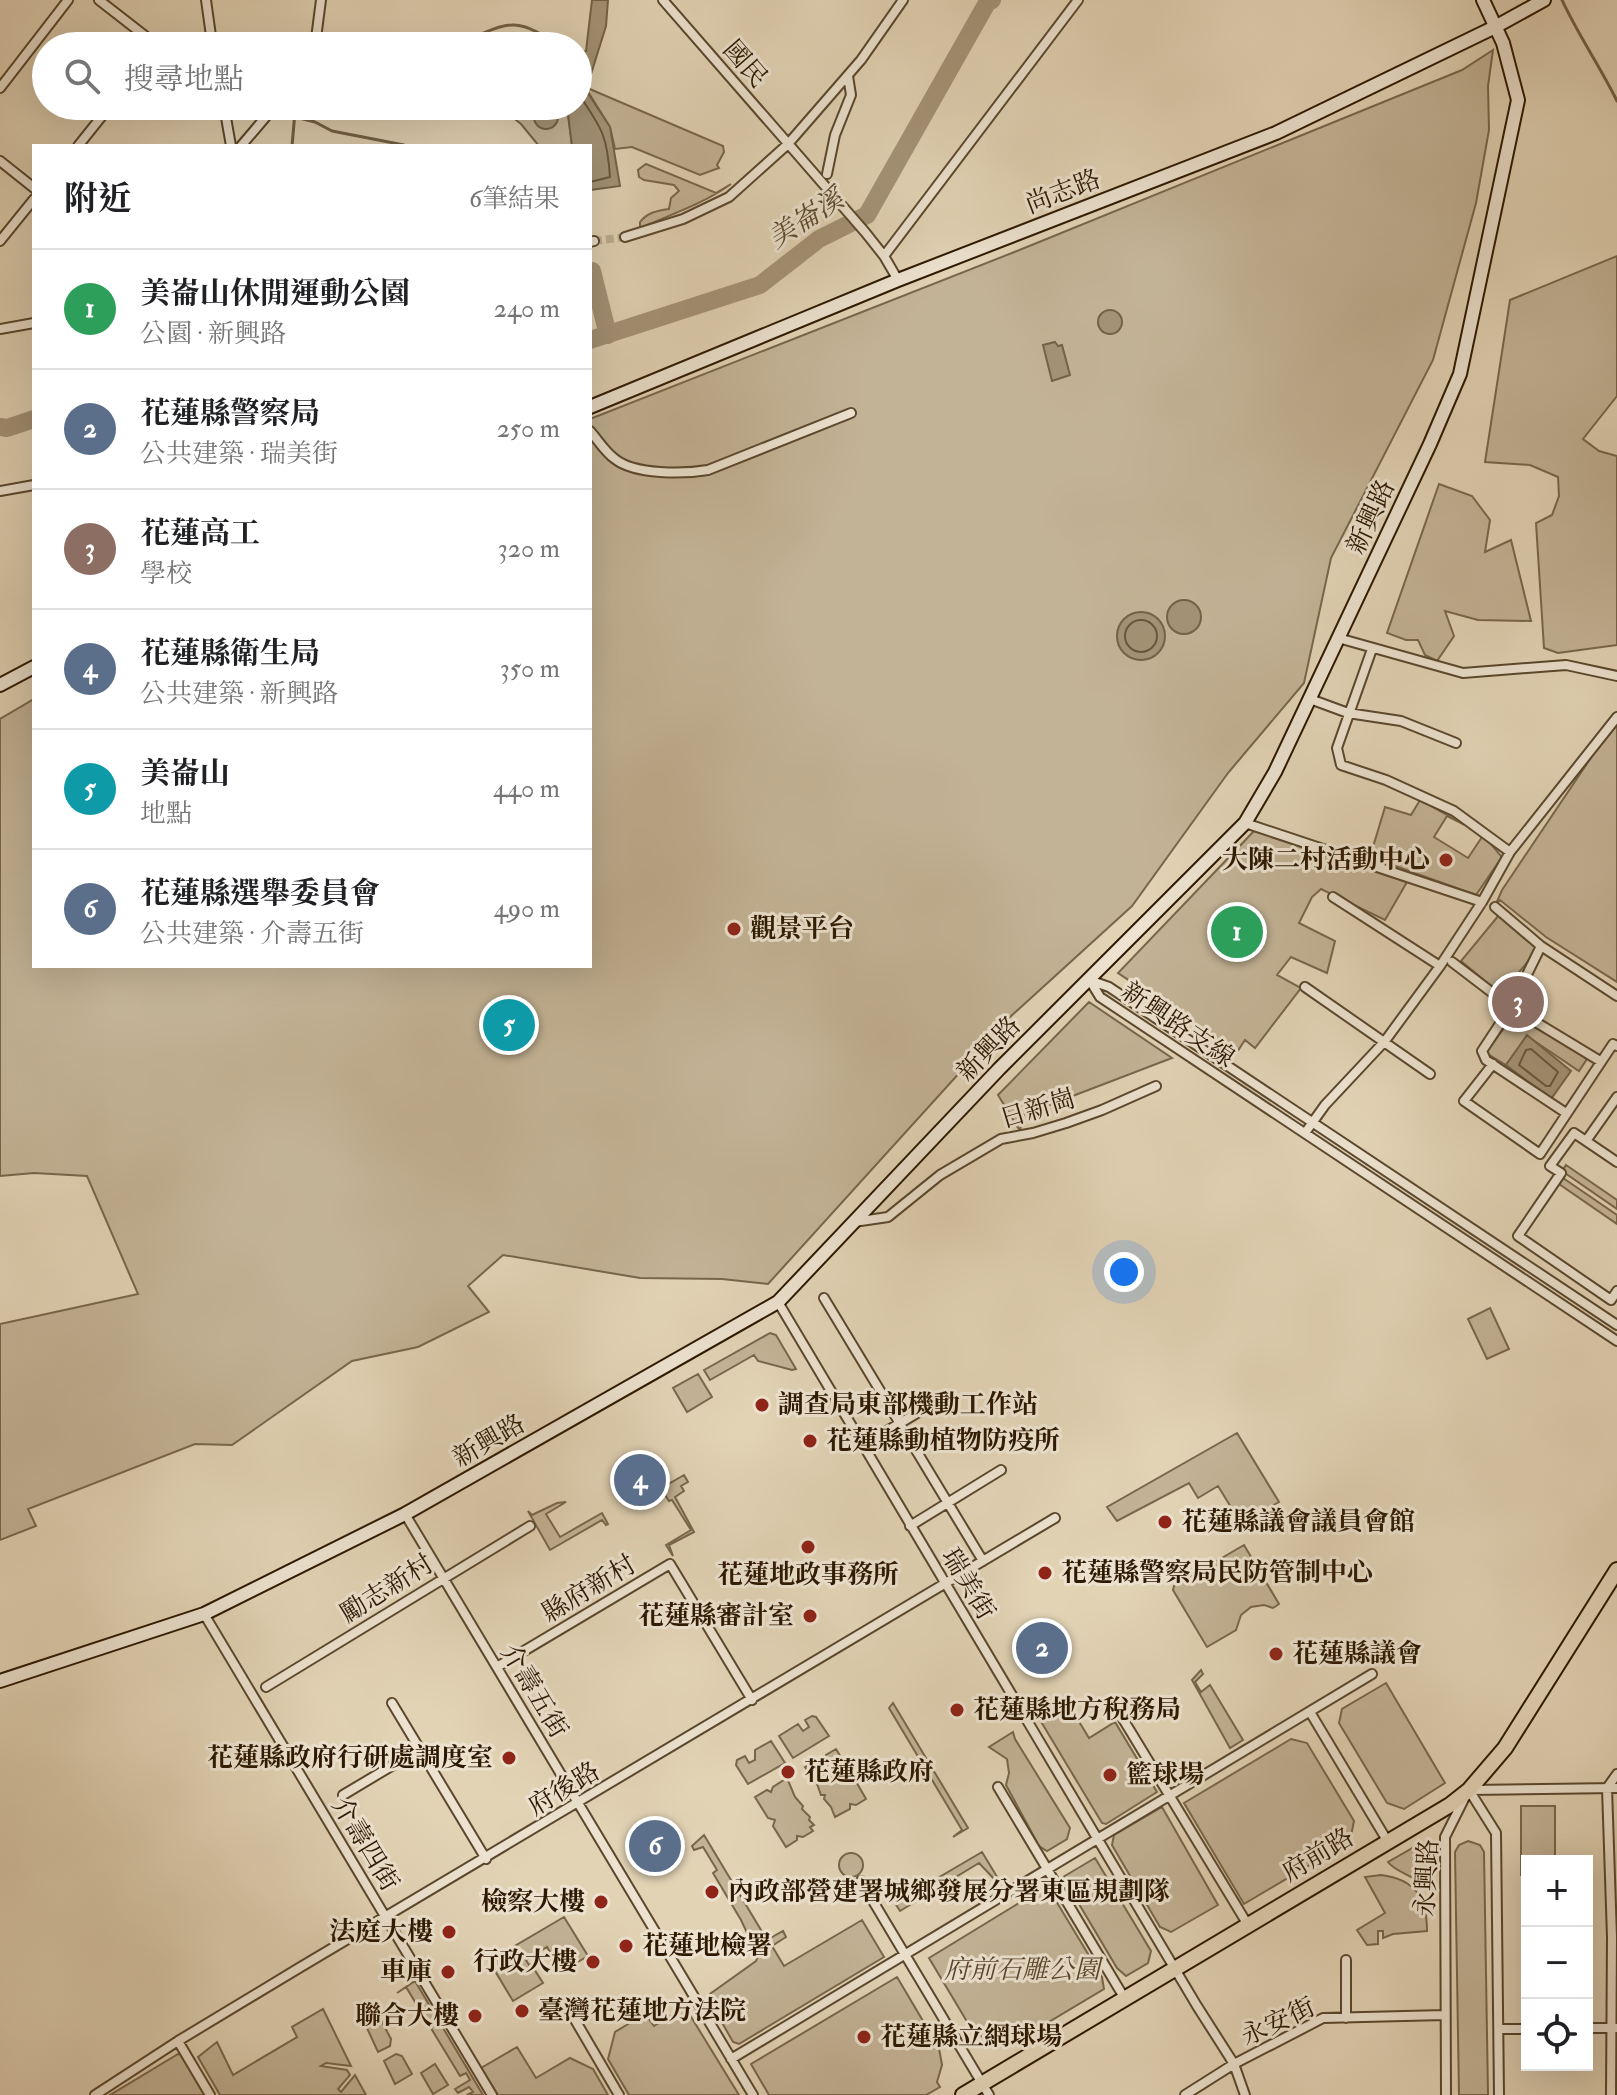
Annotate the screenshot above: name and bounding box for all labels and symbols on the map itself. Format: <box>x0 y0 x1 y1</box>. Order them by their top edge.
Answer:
street label: 國民 <box>716 34 774 94</box>
street label: 尚志路 <box>1021 163 1105 221</box>
water label: 美崙溪 <box>761 180 853 257</box>
street label: 新興路 <box>1340 475 1402 559</box>
place label: 大陳二村活動中心 <box>1222 844 1430 876</box>
marker: 大陳二村活動中心 <box>1437 851 1455 869</box>
pin: 1 <box>1211 902 1263 962</box>
place label: 觀景平台 <box>750 913 854 945</box>
marker: 觀景平台 <box>725 920 743 938</box>
pin: 3 <box>1492 972 1544 1032</box>
street label: 新興路支線 <box>1115 975 1241 1075</box>
pin: 5 <box>483 995 535 1055</box>
street label: 新興路 <box>950 1010 1028 1088</box>
street label: 日新崗 <box>996 1082 1080 1136</box>
your location <box>1104 1252 1144 1292</box>
place label: 調查局東部機動工作站 <box>778 1389 1038 1421</box>
marker: 調查局東部機動工作站 <box>753 1396 771 1414</box>
street label: 新興路 <box>447 1408 531 1474</box>
place label: 花蓮縣動植物防疫所 <box>826 1425 1060 1457</box>
marker: 花蓮縣動植物防疫所 <box>801 1432 819 1450</box>
pin: 4 <box>614 1450 666 1510</box>
place label: 花蓮縣議會議員會館 <box>1181 1506 1415 1538</box>
marker: 花蓮縣議會議員會館 <box>1156 1513 1174 1531</box>
marker: 花蓮地政事務所 <box>799 1538 817 1556</box>
street label: 瑞美街 <box>934 1542 1002 1626</box>
street label: 勵志新村 <box>334 1548 440 1630</box>
street label: 縣府新村 <box>536 1548 642 1630</box>
place label: 花蓮縣警察局民防管制中心 <box>1061 1557 1373 1589</box>
place label: 花蓮地政事務所 <box>717 1559 899 1591</box>
marker: 花蓮縣警察局民防管制中心 <box>1036 1564 1054 1582</box>
place label: 花蓮縣審計室 <box>638 1600 794 1632</box>
marker: 花蓮縣審計室 <box>801 1607 819 1625</box>
pin: 2 <box>1016 1618 1068 1678</box>
street label: 介壽五街 <box>493 1638 575 1744</box>
place label: 花蓮縣議會 <box>1292 1638 1422 1670</box>
marker: 花蓮縣議會 <box>1267 1645 1285 1663</box>
place label: 花蓮縣地方稅務局 <box>973 1694 1181 1726</box>
marker: 花蓮縣地方稅務局 <box>948 1701 966 1719</box>
place label: 花蓮縣政府行研處調度室 <box>207 1742 493 1774</box>
marker: 花蓮縣政府行研處調度室 <box>500 1749 518 1767</box>
street label: 府後路 <box>522 1755 606 1823</box>
place label: 花蓮縣政府 <box>804 1756 934 1788</box>
place label: 籃球場 <box>1126 1759 1204 1791</box>
marker: 花蓮縣政府 <box>779 1763 797 1781</box>
marker: 籃球場 <box>1101 1766 1119 1784</box>
street label: 介壽四街 <box>324 1791 406 1897</box>
pin: 6 <box>629 1816 681 1876</box>
street label: 府前路 <box>1276 1821 1360 1889</box>
street label: 永興路 <box>1409 1838 1445 1918</box>
place label: 內政部營建署城鄉發展分署東區規劃隊 <box>728 1876 1170 1908</box>
marker: 內政部營建署城鄉發展分署東區規劃隊 <box>703 1883 721 1901</box>
place label: 檢察大樓 <box>481 1886 585 1918</box>
marker: 檢察大樓 <box>592 1893 610 1911</box>
place label: 法庭大樓 <box>329 1916 433 1948</box>
marker: 法庭大樓 <box>440 1923 458 1941</box>
place label: 花蓮地檢署 <box>642 1930 772 1962</box>
marker: 花蓮地檢署 <box>617 1937 635 1955</box>
place label: 行政大樓 <box>473 1946 577 1978</box>
marker: 行政大樓 <box>584 1953 602 1971</box>
park label: 府前石雕公園 <box>944 1954 1104 1986</box>
place label: 車庫 <box>380 1956 432 1988</box>
marker: 車庫 <box>439 1963 457 1981</box>
street label: 永安街 <box>1236 1991 1320 2053</box>
place label: 臺灣花蓮地方法院 <box>538 1995 746 2027</box>
place label: 聯合大樓 <box>355 2000 459 2032</box>
marker: 臺灣花蓮地方法院 <box>513 2002 531 2020</box>
marker: 聯合大樓 <box>466 2007 484 2025</box>
place label: 花蓮縣立網球場 <box>880 2021 1062 2053</box>
marker: 花蓮縣立網球場 <box>855 2028 873 2046</box>

